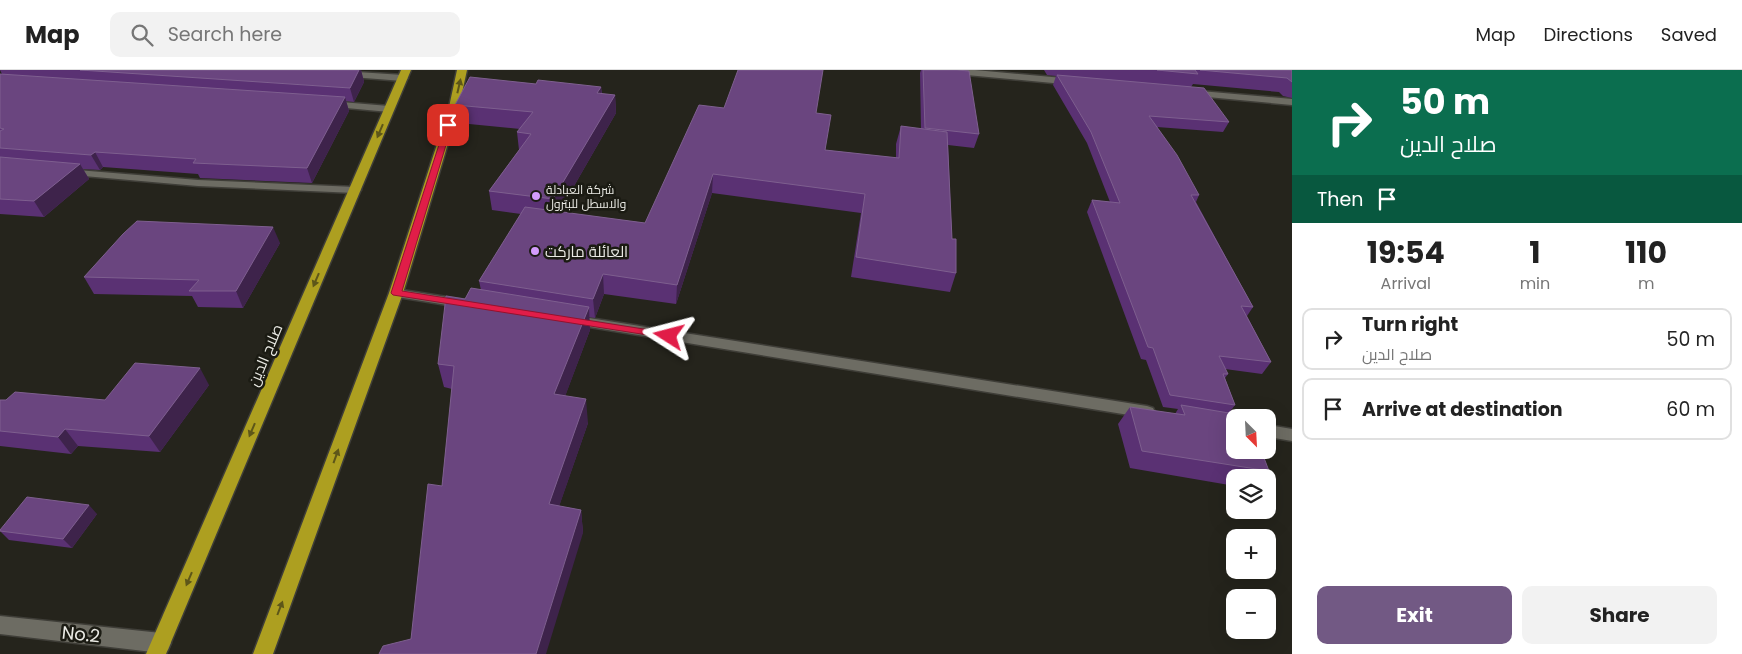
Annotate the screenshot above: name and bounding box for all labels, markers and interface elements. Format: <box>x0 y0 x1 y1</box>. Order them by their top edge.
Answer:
search box <box>110 12 460 57</box>
text: Map <box>25 18 80 51</box>
icon: search <box>128 21 156 49</box>
text: Search here <box>168 21 282 48</box>
text: Map <box>1476 22 1515 47</box>
text: Directions <box>1543 22 1633 47</box>
text: Saved <box>1661 22 1717 47</box>
text: 50 m <box>1400 77 1490 126</box>
one-way arrow <box>455 78 463 93</box>
icon: right <box>1317 90 1382 155</box>
pin <box>427 104 469 146</box>
icon: arrive <box>434 111 462 139</box>
one-way arrow <box>376 124 384 139</box>
text: صلاح الدين <box>1400 129 1496 160</box>
place label: شركة العبادلة والاسطل للبترول <box>546 181 626 212</box>
icon: arrive <box>1373 185 1401 213</box>
text: Then <box>1317 186 1363 213</box>
marker: شركة العبادلة والاسطل للبترول <box>530 190 542 202</box>
text: 19:54 <box>1367 231 1445 274</box>
text: 1 <box>1529 231 1541 274</box>
text: 110 <box>1625 231 1667 274</box>
place label: العائلة ماركت <box>545 241 628 262</box>
marker: العائلة ماركت <box>529 245 541 257</box>
text: Arrival <box>1381 272 1431 295</box>
text: min <box>1520 272 1550 295</box>
text: m <box>1638 272 1654 295</box>
one-way arrow <box>312 273 320 288</box>
position arrow <box>642 309 694 361</box>
text: Turn right <box>1362 311 1458 338</box>
street label: صلاح الدين <box>242 321 288 390</box>
icon: right <box>1319 325 1347 353</box>
text: 50 m <box>1666 326 1715 353</box>
text: صلاح الدين <box>1362 343 1432 366</box>
icon: arrive <box>1319 395 1347 423</box>
text: Arrive at destination <box>1362 396 1563 423</box>
text: 60 m <box>1666 396 1715 423</box>
north arrow <box>1226 409 1276 459</box>
map controls <box>1226 409 1276 639</box>
one-way arrow <box>248 423 256 437</box>
one-way arrow <box>332 448 340 463</box>
button: layers <box>1226 469 1276 519</box>
button: + <box>1226 529 1276 579</box>
one-way arrow <box>184 572 192 586</box>
button: Exit <box>1317 586 1512 644</box>
button: Share <box>1522 586 1717 644</box>
button: − <box>1226 589 1276 639</box>
one-way arrow <box>277 601 284 616</box>
street label: No.2 <box>61 620 101 648</box>

